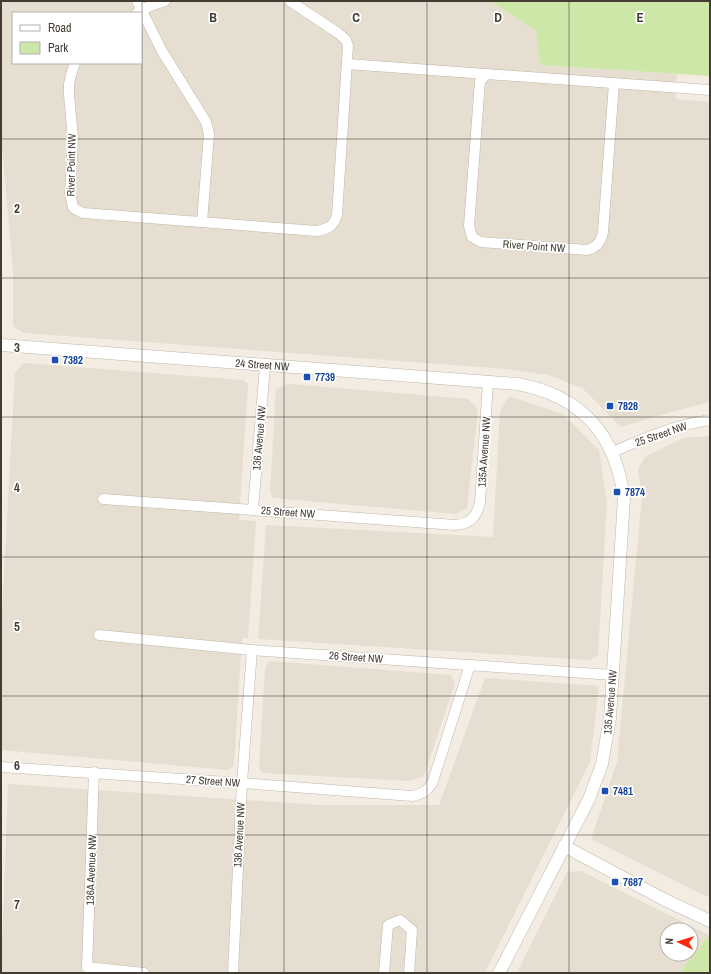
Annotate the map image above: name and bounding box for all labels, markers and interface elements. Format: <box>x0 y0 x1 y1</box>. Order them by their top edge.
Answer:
text: B <box>209 9 217 26</box>
text: C <box>352 9 360 26</box>
text: D <box>494 9 502 26</box>
text: E <box>636 9 644 26</box>
legend <box>12 12 142 64</box>
text: Road <box>48 20 72 36</box>
text: Park <box>48 40 68 56</box>
street label: River Point NW <box>63 133 79 196</box>
text: 2 <box>14 200 20 217</box>
street label: River Point NW <box>502 237 566 255</box>
text: 3 <box>14 339 20 356</box>
place label: 7382 <box>63 353 83 367</box>
marker: 7382 <box>50 355 60 365</box>
street label: 24 Street NW <box>235 356 290 374</box>
place label: 7739 <box>315 370 335 384</box>
marker: 7739 <box>302 372 312 382</box>
place label: 7828 <box>618 399 638 413</box>
marker: 7828 <box>605 401 615 411</box>
street label: 136 Avenue NW <box>249 405 269 471</box>
street label: 135A Avenue NW <box>475 416 493 488</box>
street label: 25 Street NW <box>633 418 689 449</box>
text: 4 <box>14 479 20 496</box>
place label: 7874 <box>625 485 645 499</box>
marker: 7874 <box>612 487 622 497</box>
street label: 25 Street NW <box>260 503 316 521</box>
text: 5 <box>14 618 20 635</box>
street label: 26 Street NW <box>328 648 384 666</box>
street label: 135 Avenue NW <box>600 669 620 735</box>
text: 6 <box>14 757 20 774</box>
street label: 27 Street NW <box>185 772 241 790</box>
place label: 7481 <box>613 784 633 798</box>
marker: 7481 <box>600 786 610 796</box>
street label: 136 Avenue NW <box>230 802 248 868</box>
street label: 136A Avenue NW <box>83 834 99 906</box>
place label: 7687 <box>623 875 643 889</box>
marker: 7687 <box>610 877 620 887</box>
text: 7 <box>14 896 20 913</box>
north arrow <box>659 922 699 962</box>
text: N <box>662 938 676 945</box>

